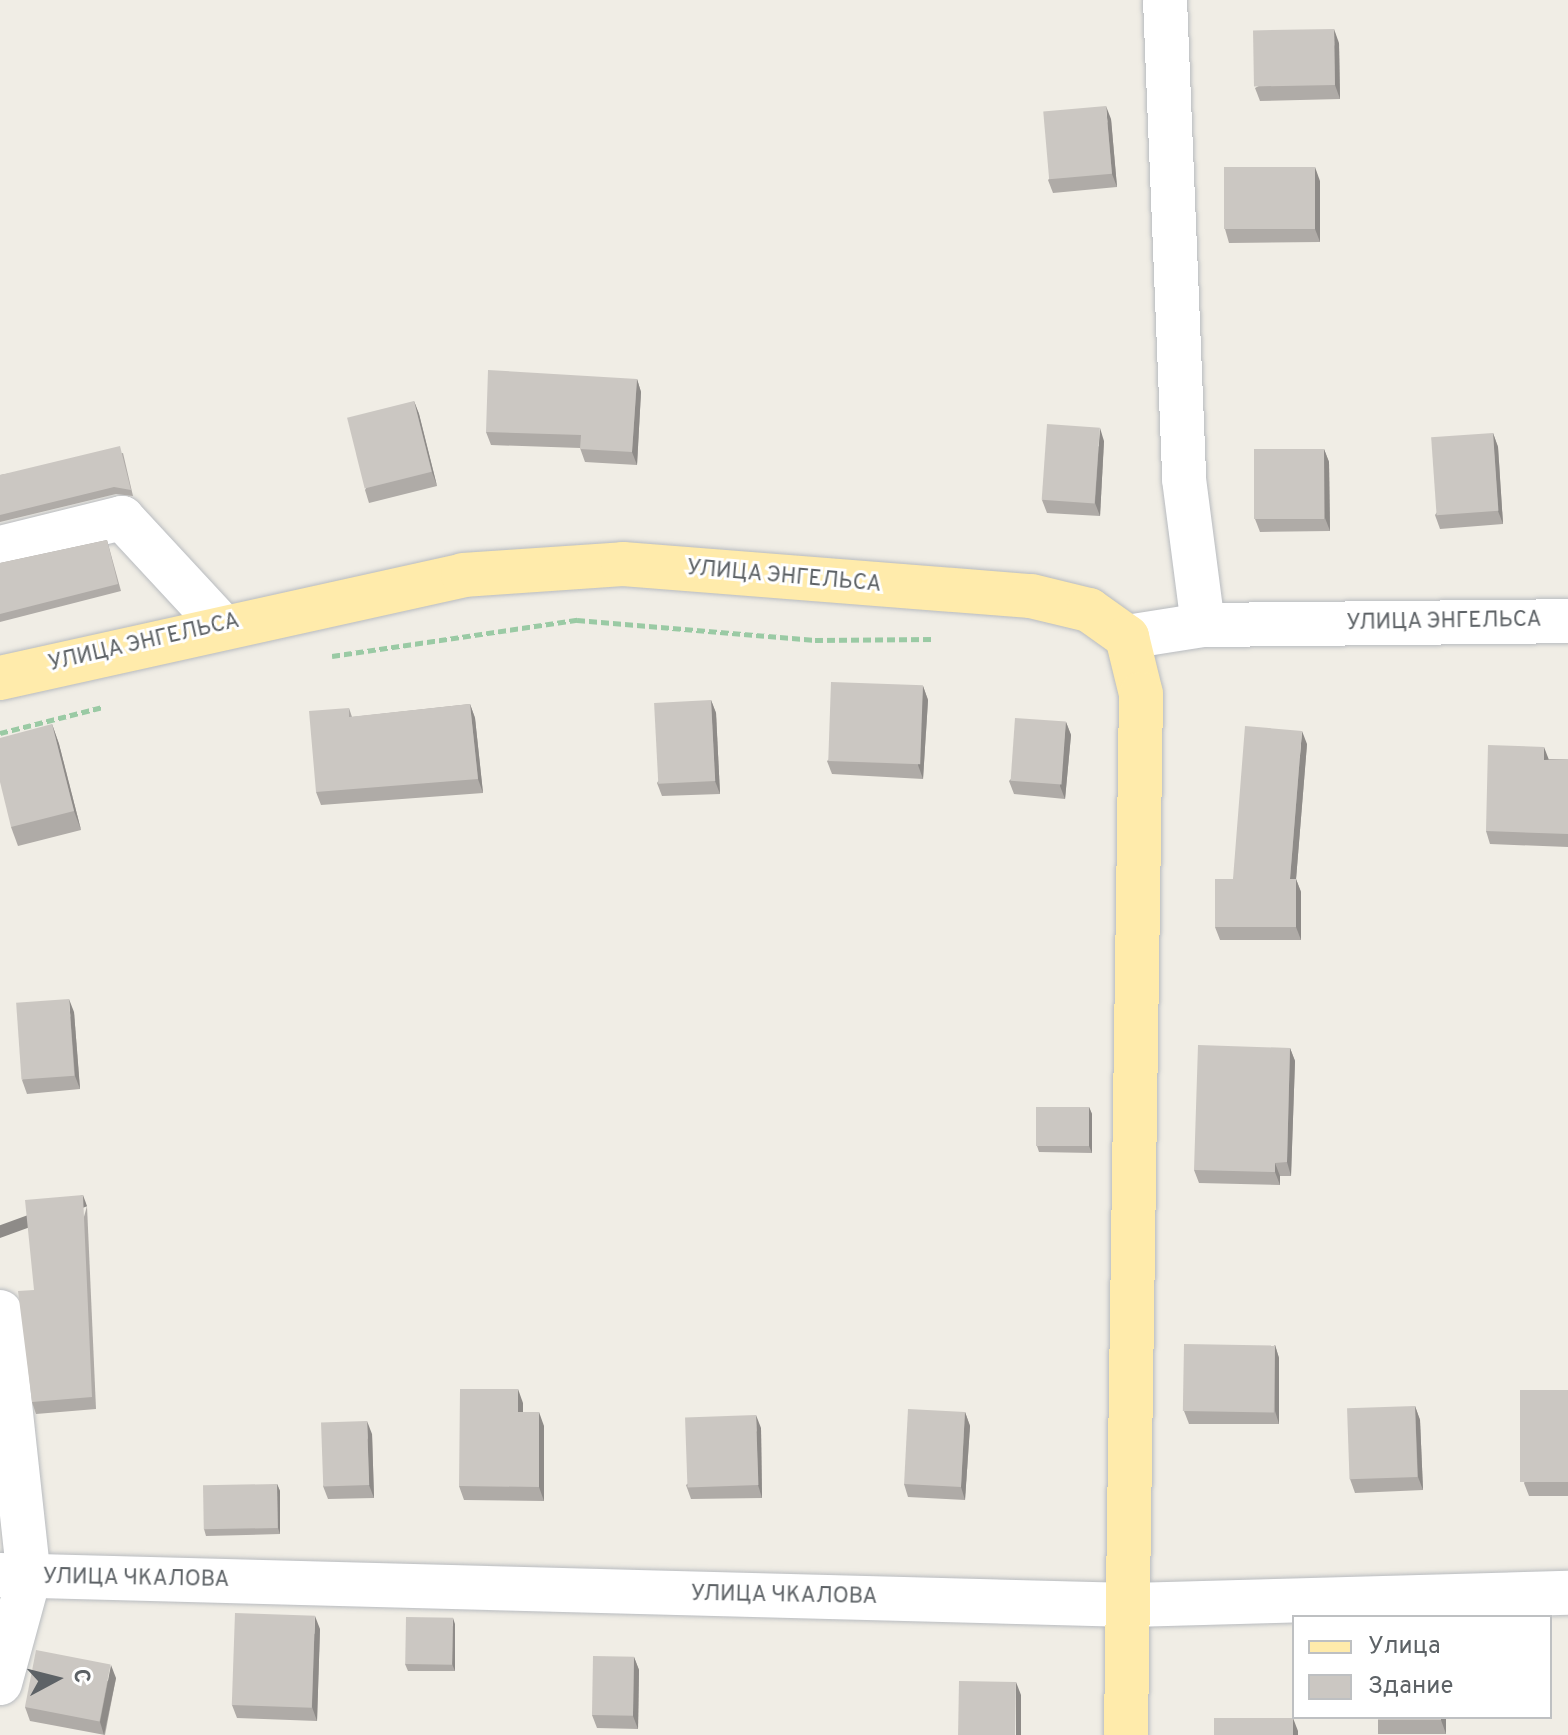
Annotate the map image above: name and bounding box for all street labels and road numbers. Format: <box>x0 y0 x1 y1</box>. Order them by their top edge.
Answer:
street label: УЛИЦА ЭНГЕЛЬСА <box>685 555 883 599</box>
street label: УЛИЦА ЭНГЕЛЬСА <box>1346 607 1542 637</box>
street label: УЛИЦА ЭНГЕЛЬСА <box>45 608 243 678</box>
street label: УЛИЦА ЧКАЛОВА <box>42 1564 230 1594</box>
street label: УЛИЦА ЧКАЛОВА <box>690 1581 878 1611</box>

